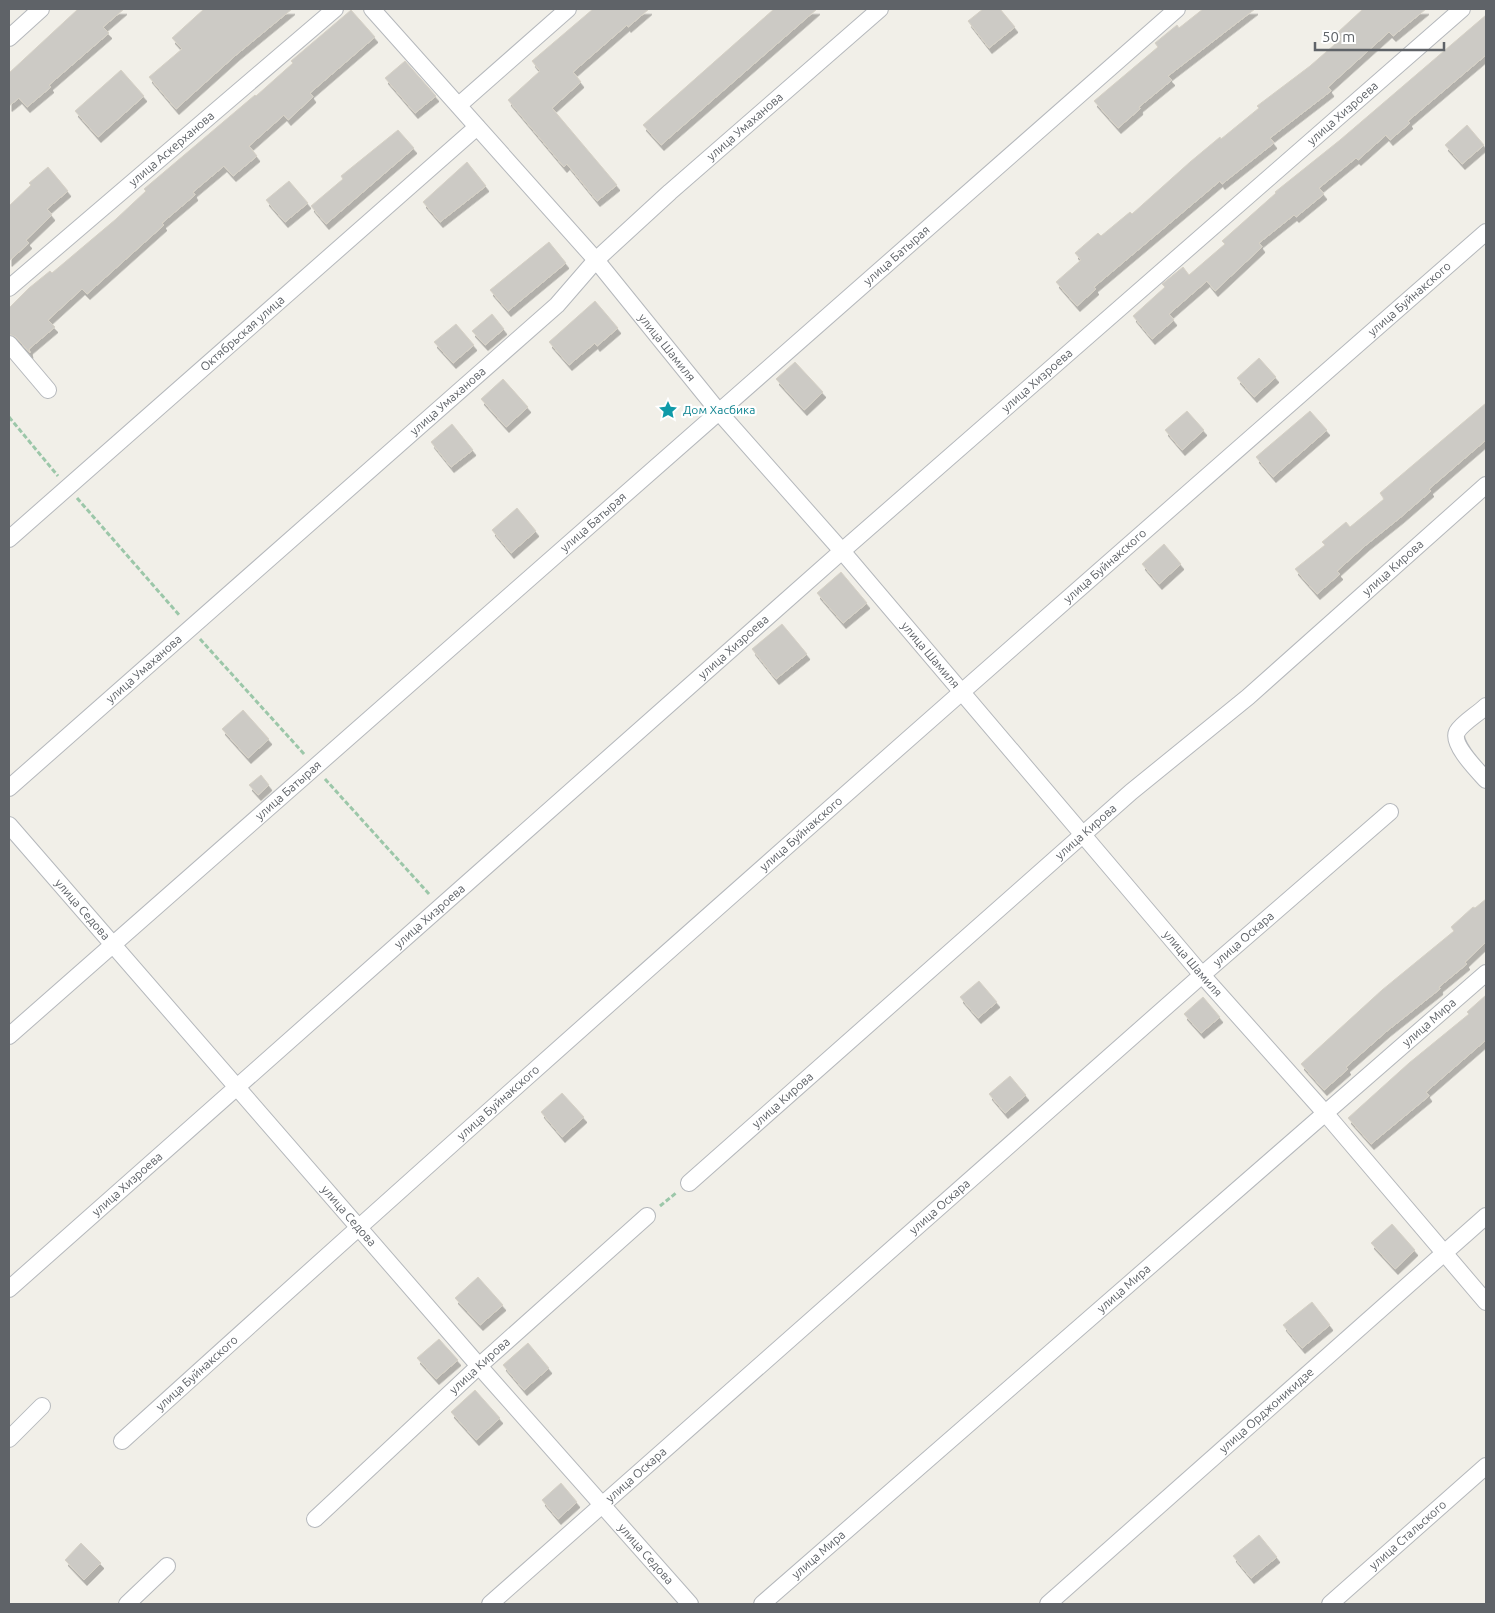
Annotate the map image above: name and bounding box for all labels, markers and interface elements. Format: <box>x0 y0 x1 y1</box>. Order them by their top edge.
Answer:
scale bar <box>1315 20 1444 52</box>
text: 50 m <box>1322 28 1355 45</box>
street label: улица Хизроева <box>1304 79 1380 147</box>
street label: улица Умаханова <box>704 90 785 163</box>
street label: улица Аскерханова <box>126 109 216 188</box>
street label: улица Батырая <box>861 223 932 287</box>
street label: улица Буйнакского <box>1365 259 1453 338</box>
street label: Октябрьская улица <box>197 293 287 374</box>
street label: улица Шамиля <box>636 311 698 383</box>
street label: улица Хизроева <box>999 346 1075 414</box>
street label: улица Умаханова <box>407 364 488 437</box>
place icon: Дом Хасбика <box>657 399 679 421</box>
place label: Дом Хасбика <box>683 403 755 416</box>
street label: улица Батырая <box>557 490 628 554</box>
street label: улица Буйнакского <box>1061 526 1149 605</box>
street label: улица Кирова <box>1360 537 1426 598</box>
street label: улица Хизроева <box>695 612 771 681</box>
street label: улица Шамиля <box>899 619 962 690</box>
street label: улица Умаханова <box>103 632 184 705</box>
street label: улица Батырая <box>253 758 324 822</box>
street label: улица Буйнакского <box>757 794 845 873</box>
street label: улица Кирова <box>1053 801 1119 862</box>
street label: улица Седова <box>53 876 113 942</box>
street label: улица Хизроева <box>392 881 467 950</box>
street label: улица Оскара <box>1210 909 1276 968</box>
street label: улица Шамиля <box>1161 928 1225 999</box>
street label: улица Мира <box>1400 995 1458 1049</box>
street label: улица Буйнакского <box>454 1062 542 1142</box>
street label: улица Кирова <box>749 1069 815 1130</box>
street label: улица Хизроева <box>89 1149 165 1218</box>
street label: улица Оскара <box>907 1176 972 1236</box>
street label: улица Седова <box>319 1183 379 1249</box>
street label: улица Мира <box>1094 1262 1153 1315</box>
street label: улица Буйнакского <box>153 1333 240 1413</box>
street label: улица Кирова <box>447 1335 512 1396</box>
street label: улица Орджоникидзе <box>1216 1365 1316 1455</box>
street label: улица Оскара <box>603 1444 669 1505</box>
street label: улица Стальского <box>1367 1497 1449 1572</box>
street label: улица Седова <box>616 1521 676 1587</box>
street label: улица Мира <box>789 1528 848 1581</box>

